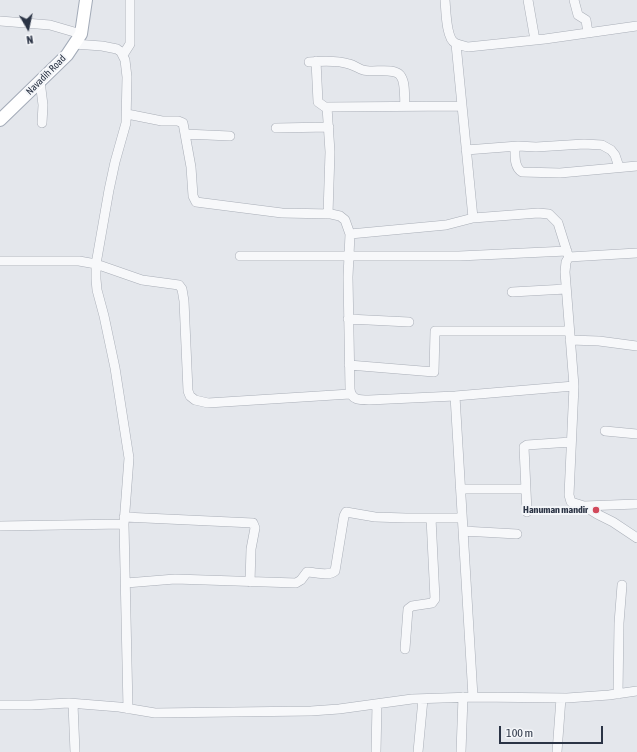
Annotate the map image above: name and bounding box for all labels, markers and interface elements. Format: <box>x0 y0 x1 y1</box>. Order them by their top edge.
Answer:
north arrow <box>8 8 48 48</box>
text: N <box>26 33 34 46</box>
street label: Navadih Road <box>24 53 68 97</box>
place label: Hanuman mandir <box>523 504 588 516</box>
marker: Hanuman mandir <box>591 505 601 515</box>
scale bar <box>501 718 605 744</box>
text: 100 m <box>506 726 533 740</box>

